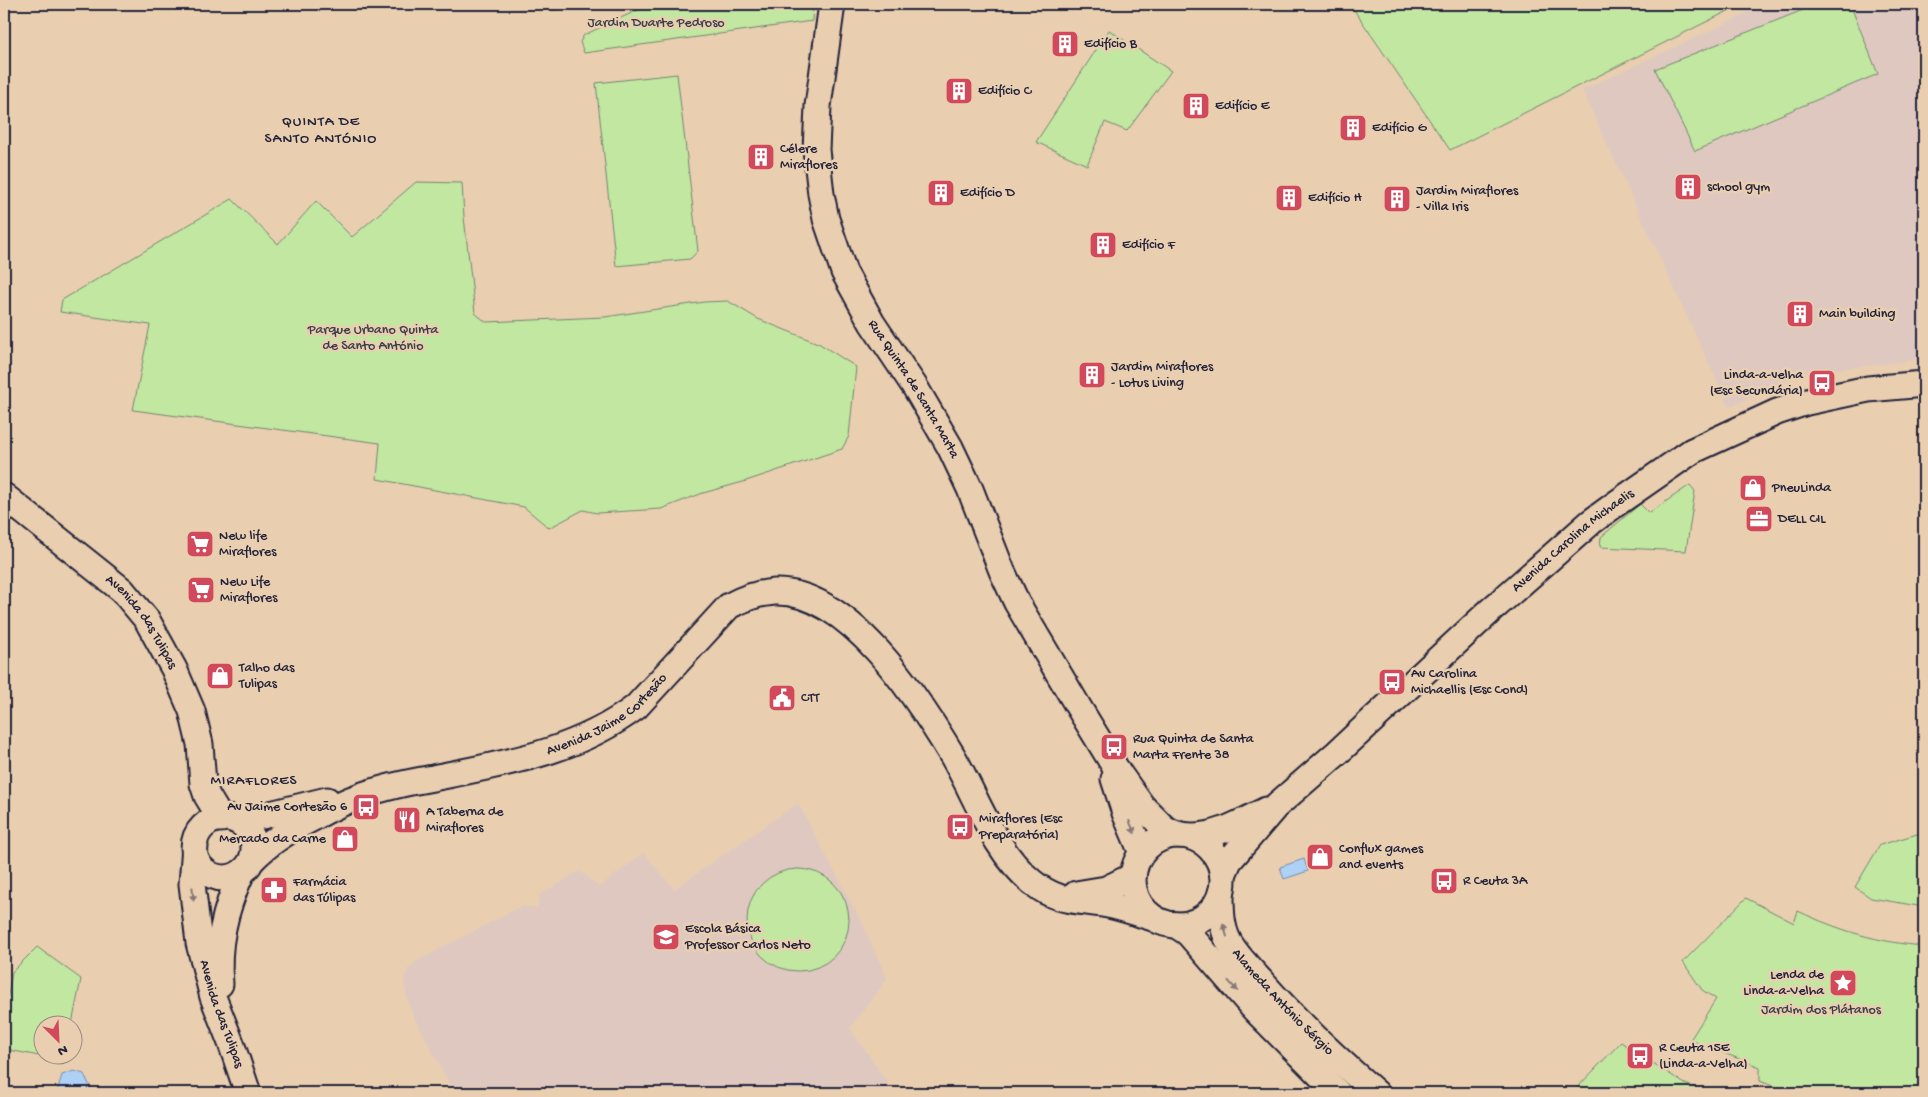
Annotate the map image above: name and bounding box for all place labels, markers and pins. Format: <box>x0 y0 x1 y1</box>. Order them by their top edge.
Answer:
building icon: Edifício B <box>1050 29 1080 59</box>
place label: Edifício B <box>1084 36 1138 53</box>
building icon: Edifício C <box>944 76 974 106</box>
place label: Edifício C <box>978 83 1033 100</box>
building icon: Edifício E <box>1181 91 1211 121</box>
place label: Edifício E <box>1215 98 1271 115</box>
building icon: Edifício G <box>1338 113 1368 143</box>
place label: Edifício G <box>1372 120 1428 137</box>
place label: Célere Miraflores <box>780 141 838 174</box>
building icon: Célere Miraflores <box>746 142 776 172</box>
building icon: school gym <box>1673 172 1703 202</box>
building icon: Edifício D <box>926 178 956 208</box>
place label: school gym <box>1707 179 1770 196</box>
building icon: Edifício H <box>1274 183 1304 213</box>
place label: Jardim Miraflores - Villa Iris <box>1416 183 1519 216</box>
building icon: Jardim Miraflores - Villa Iris <box>1382 184 1412 214</box>
place label: Edifício D <box>960 185 1016 202</box>
place label: Edifício H <box>1308 190 1363 207</box>
building icon: Edifício F <box>1088 230 1118 260</box>
place label: Edifício F <box>1122 237 1176 254</box>
building icon: Main building <box>1785 299 1815 329</box>
place label: Main building <box>1819 306 1895 323</box>
place label: Jardim Miraflores - Lotus Living <box>1111 359 1214 392</box>
building icon: Jardim Miraflores - Lotus Living <box>1077 360 1107 390</box>
place label: Linda-a-velha (Esc Secundária) <box>1710 367 1804 400</box>
bus stop icon: Linda-a-velha (Esc Secundária) <box>1807 368 1837 398</box>
shop icon: PneuLinda <box>1738 473 1768 503</box>
place label: PneuLinda <box>1771 480 1832 497</box>
office icon: DELL CIL <box>1744 504 1774 534</box>
place label: DELL CIL <box>1777 511 1826 528</box>
place label: New life Miraflores <box>219 528 277 561</box>
supermarket icon: New life Miraflores <box>185 529 215 559</box>
place label: New Life Miraflores <box>220 574 278 607</box>
supermarket icon: New Life Miraflores <box>186 575 216 605</box>
place label: Talho das Tulipas <box>238 660 295 693</box>
shop icon: Talho das Tulipas <box>205 661 235 691</box>
place label: Av Carolina Michaellis (Esc Cond) <box>1411 666 1528 699</box>
bus stop icon: Av Carolina Michaellis (Esc Cond) <box>1377 667 1407 697</box>
public building icon: CTT <box>767 683 797 713</box>
place label: CTT <box>801 690 820 707</box>
place label: Rua Quinta de Santa Marta Frente 38 <box>1133 731 1255 764</box>
bus stop icon: Rua Quinta de Santa Marta Frente 38 <box>1099 732 1129 762</box>
bus stop icon: Av Jaime Cortesão 6 <box>351 792 381 822</box>
place label: Av Jaime Cortesão 6 <box>227 799 348 816</box>
place label: A Taberna de Miraflores <box>426 804 504 837</box>
restaurant icon: A Taberna de Miraflores <box>392 805 422 835</box>
place label: Miraflores (Esc Preparatória) <box>978 811 1064 844</box>
bus stop icon: Miraflores (Esc Preparatória) <box>945 812 975 842</box>
shop icon: Mercado da Carne <box>330 824 360 854</box>
place label: Mercado da Carne <box>219 831 327 848</box>
place label: Conflux games and events <box>1339 841 1424 874</box>
shop icon: Conflux games and events <box>1305 842 1335 872</box>
bus stop icon: R Ceuta 3A <box>1429 866 1459 896</box>
place label: R Ceuta 3A <box>1463 873 1528 890</box>
place label: Farmácia das Túlipas <box>292 874 356 907</box>
pharmacy icon: Farmácia das Túlipas <box>259 875 289 905</box>
place label: Escola Básica Professor Carlos Neto <box>684 921 811 954</box>
school or university icon: Escola Básica Professor Carlos Neto <box>651 922 681 952</box>
place label: Lenda de Linda-a-Velha <box>1743 967 1825 1000</box>
place icon: Lenda de Linda-a-Velha <box>1828 968 1858 998</box>
place label: R Ceuta 15E (Linda-a-Velha) <box>1659 1040 1748 1073</box>
bus stop icon: R Ceuta 15E (Linda-a-Velha) <box>1625 1041 1655 1071</box>

